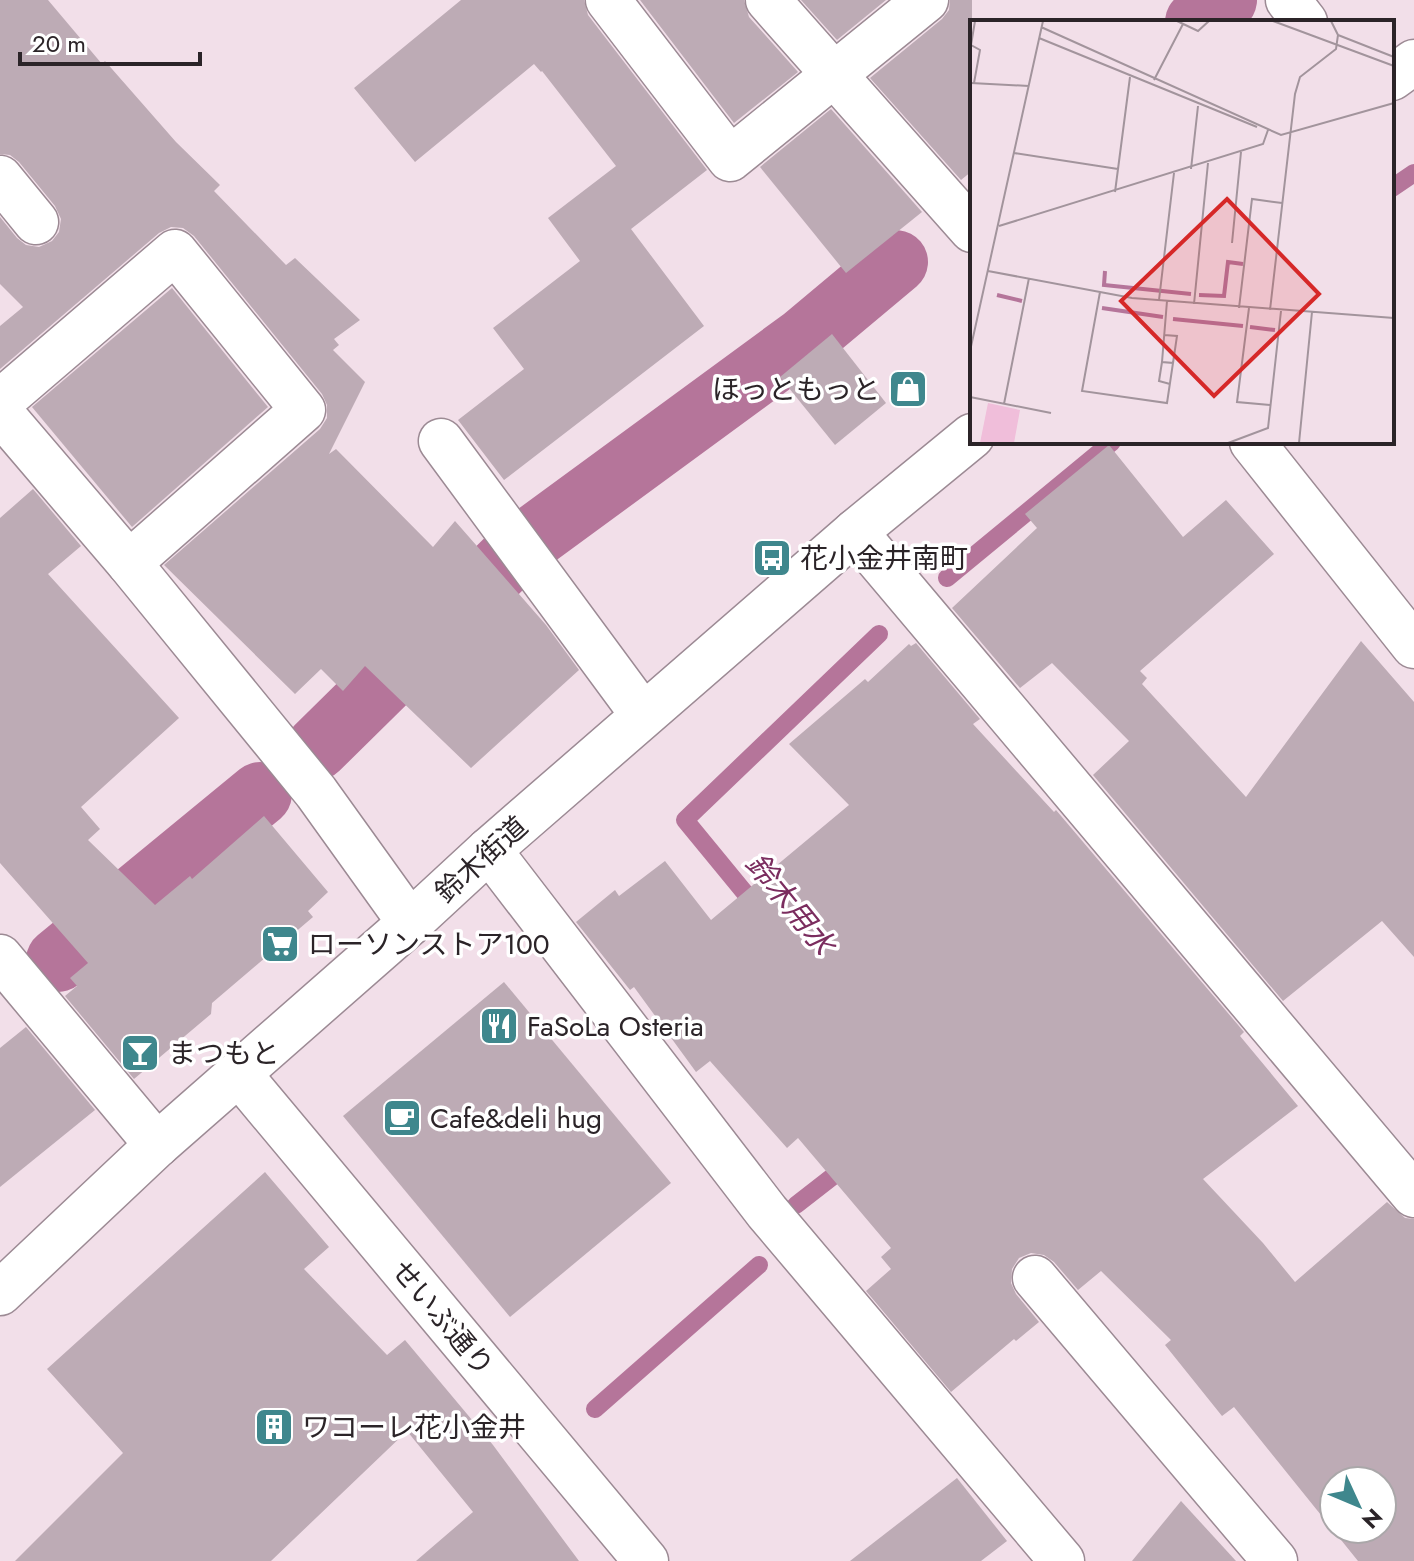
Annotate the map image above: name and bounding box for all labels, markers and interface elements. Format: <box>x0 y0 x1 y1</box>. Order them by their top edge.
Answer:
scale bar <box>20 16 200 66</box>
inset map <box>970 20 1394 444</box>
text: 20 m <box>32 26 86 61</box>
shop icon: ほっともっと <box>887 368 929 410</box>
place label: ほっともっと <box>712 369 880 410</box>
bus stop icon: 花小金井南町 <box>751 537 793 579</box>
place label: 花小金井南町 <box>800 538 968 579</box>
street label: 鈴木街道 <box>426 807 537 912</box>
water label: 鈴木用水 <box>736 844 847 966</box>
supermarket icon: ローソンストア100 <box>259 923 301 965</box>
place label: ローソンストア100 <box>308 924 550 965</box>
restaurant icon: FaSoLa Osteria <box>478 1005 520 1047</box>
place label: FaSoLa Osteria <box>527 1006 704 1047</box>
bar icon: まつもと <box>119 1032 161 1074</box>
place label: まつもと <box>168 1033 279 1074</box>
cafe icon: Cafe&deli hug <box>381 1097 423 1139</box>
place label: Cafe&deli hug <box>430 1098 602 1139</box>
street label: せいぶ通り <box>382 1252 503 1385</box>
building icon: ワコーレ花小金井 <box>253 1406 295 1448</box>
place label: ワコーレ花小金井 <box>302 1407 526 1448</box>
north arrow <box>1318 1465 1398 1545</box>
text: N <box>1355 1501 1390 1536</box>

